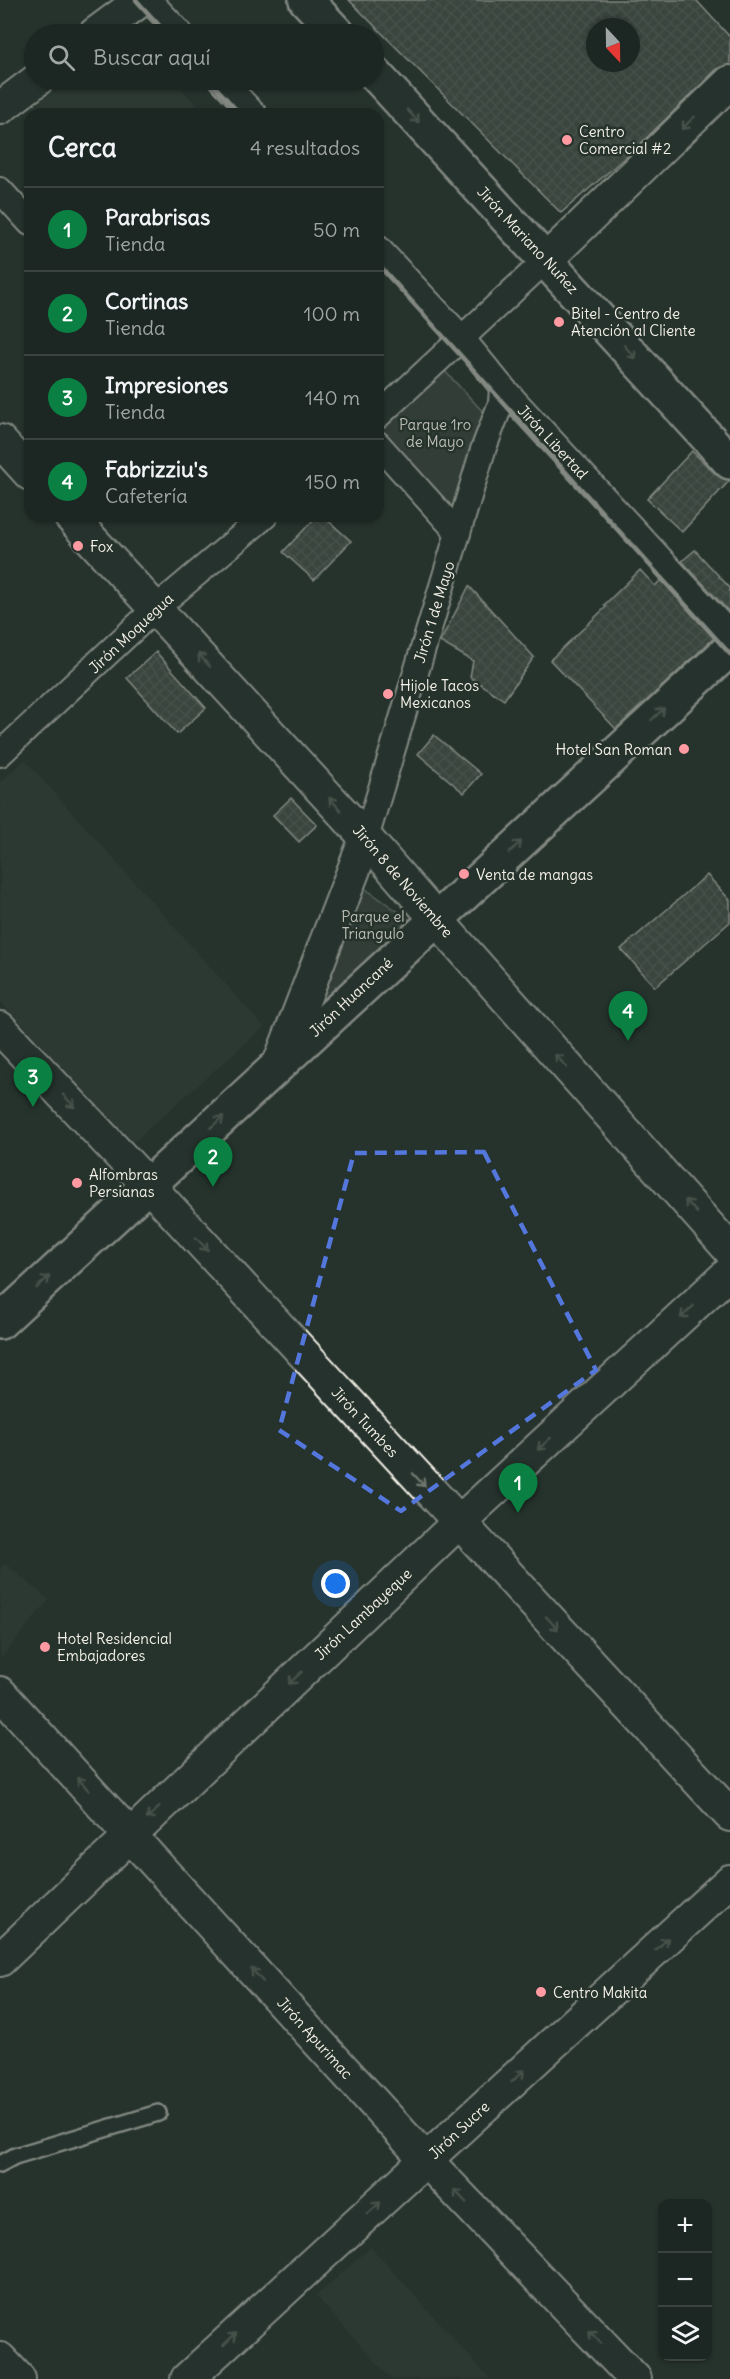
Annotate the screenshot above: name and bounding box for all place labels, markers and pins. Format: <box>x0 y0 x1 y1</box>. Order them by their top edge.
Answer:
place label: Centro Comercial #2 <box>579 122 671 158</box>
marker: Centro Comercial #2 <box>560 133 574 147</box>
place label: Bitel - Centro de Atención al Cliente <box>571 304 696 340</box>
marker: Bitel - Centro de Atención al Cliente <box>552 315 566 329</box>
place label: Fox <box>90 537 114 556</box>
marker: Fox <box>71 539 85 553</box>
place label: Hijole Tacos Mexicanos <box>400 676 479 712</box>
marker: Hijole Tacos Mexicanos <box>381 687 395 701</box>
place label: Hotel San Roman <box>556 740 672 759</box>
marker: Hotel San Roman <box>677 742 691 756</box>
place label: Venta de mangas <box>476 865 593 884</box>
marker: Venta de mangas <box>457 867 471 881</box>
pin: 4 <box>608 992 648 1041</box>
pin: 3 <box>14 1058 52 1107</box>
pin: 2 <box>194 1138 232 1187</box>
place label: Alfombras Persianas <box>89 1165 158 1201</box>
marker: Alfombras Persianas <box>70 1176 84 1190</box>
pin: 1 <box>498 1464 538 1513</box>
place label: Hotel Residencial Embajadores <box>57 1629 172 1665</box>
marker: Hotel Residencial Embajadores <box>38 1640 52 1654</box>
place label: Centro Makita <box>553 1983 648 2002</box>
marker: Centro Makita <box>534 1985 548 1999</box>

